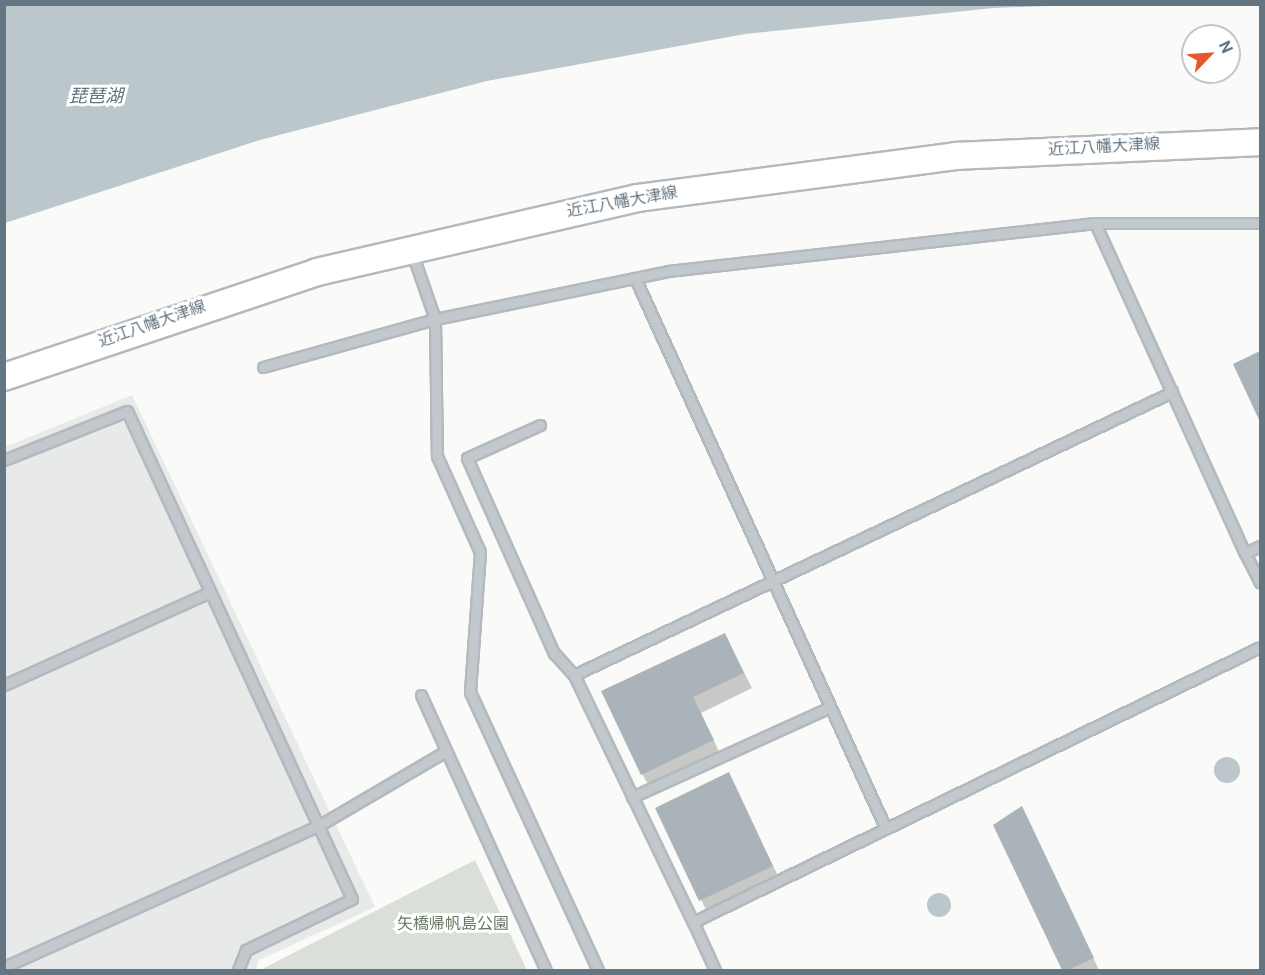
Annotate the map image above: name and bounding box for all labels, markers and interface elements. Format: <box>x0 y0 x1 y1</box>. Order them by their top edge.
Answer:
north arrow <box>1181 24 1241 84</box>
text: N <box>1215 38 1237 56</box>
water label: 琵琶湖 <box>69 85 123 107</box>
street label: 近江八幡大津線 <box>1048 134 1160 160</box>
street label: 近江八幡大津線 <box>565 183 679 221</box>
street label: 近江八幡大津線 <box>96 297 208 351</box>
park label: 矢橋帰帆島公園 <box>397 914 509 934</box>

